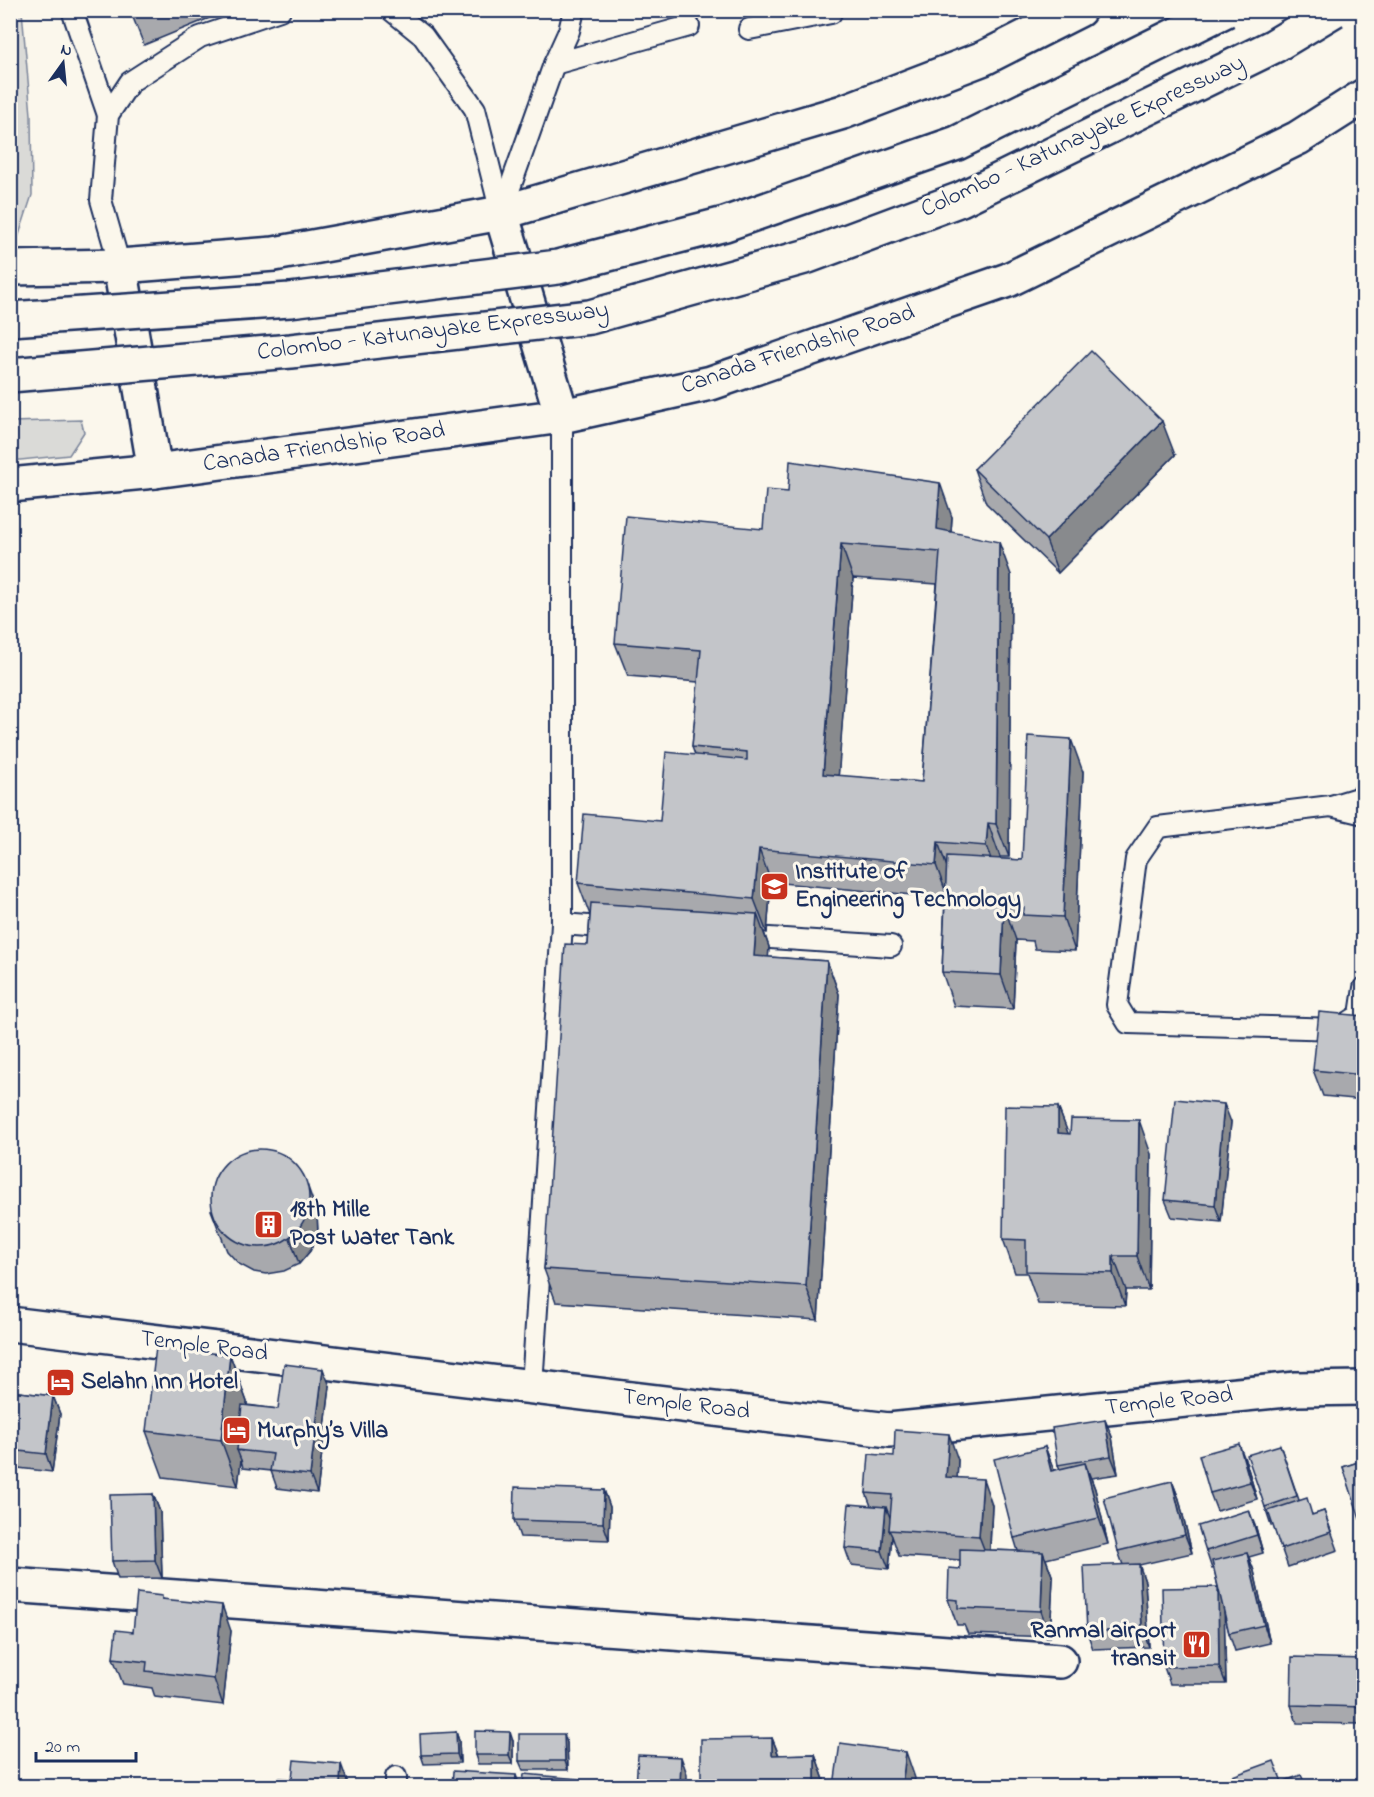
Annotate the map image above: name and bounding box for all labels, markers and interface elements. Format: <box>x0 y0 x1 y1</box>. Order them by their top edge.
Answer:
north arrow <box>33 33 93 93</box>
text: N <box>58 37 75 63</box>
street label: Colombo - Katunayake Expressway <box>915 46 1251 229</box>
street label: Colombo - Katunayake Expressway <box>255 293 611 372</box>
street label: Canada Friendship Road <box>677 295 920 404</box>
street label: Canada Friendship Road <box>201 414 448 482</box>
place label: Institute of Engineering Technology <box>795 855 1021 919</box>
school or university icon: Institute of Engineering Technology <box>758 870 790 902</box>
place label: 18th Mille Post Water Tank <box>290 1193 455 1256</box>
building icon: 18th Mille Post Water Tank <box>253 1208 285 1240</box>
street label: Temple Road <box>138 1322 270 1372</box>
place label: Selahn Inn Hotel <box>81 1365 238 1400</box>
hotel icon: Selahn Inn Hotel <box>44 1366 76 1398</box>
street label: Temple Road <box>1103 1378 1235 1426</box>
street label: Temple Road <box>620 1380 752 1430</box>
place label: Murphy’s Villa <box>257 1414 388 1450</box>
hotel icon: Murphy’s Villa <box>220 1415 252 1447</box>
place label: Ranmal airport transit <box>1031 1614 1177 1677</box>
restaurant icon: Ranmal airport transit <box>1181 1629 1213 1661</box>
scale bar <box>36 1725 136 1763</box>
text: 20 m <box>45 1735 80 1761</box>

